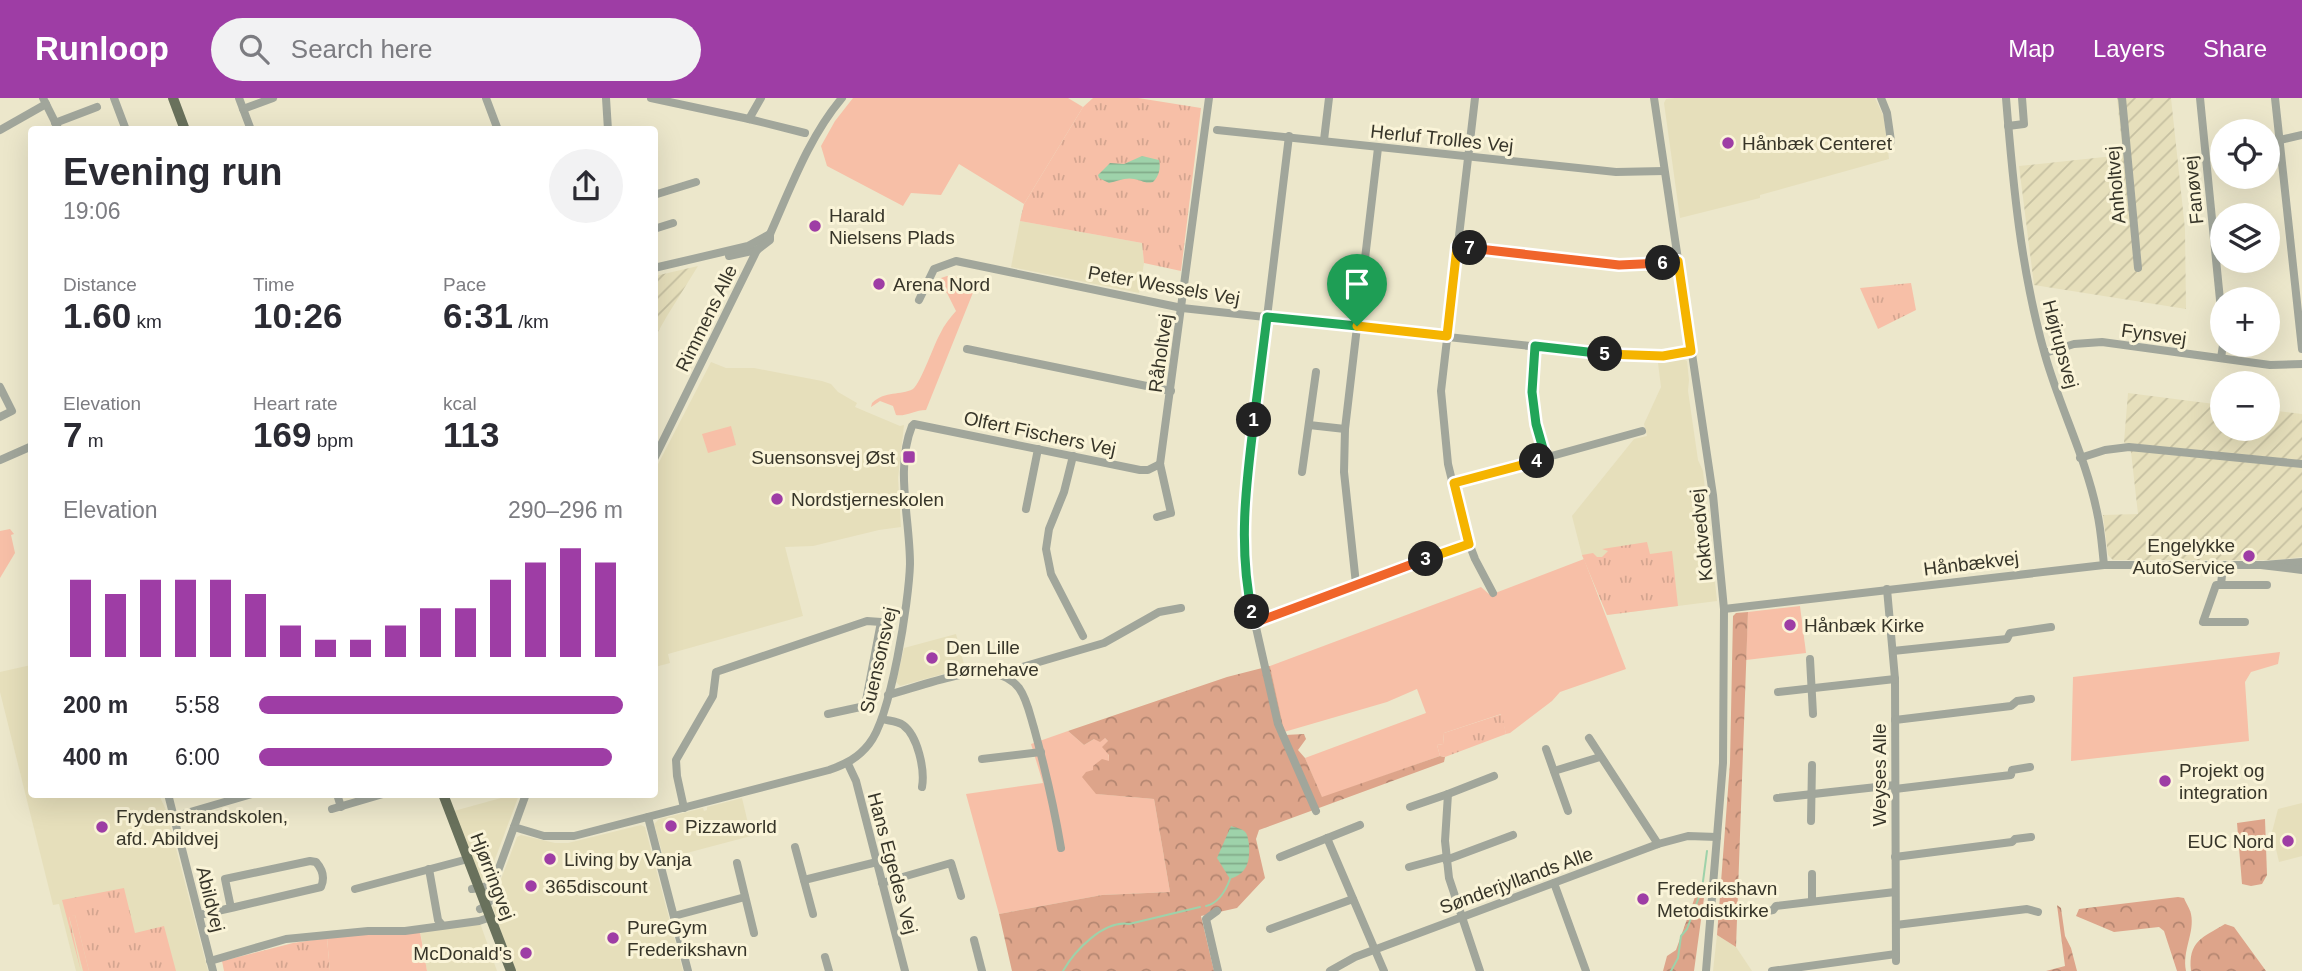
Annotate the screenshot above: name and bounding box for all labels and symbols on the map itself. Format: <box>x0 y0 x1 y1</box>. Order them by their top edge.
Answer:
street label: Herluf Trolles Vej <box>1369 121 1514 156</box>
place label: Hånbæk Centeret <box>1742 133 1893 154</box>
marker: Hånbæk Centeret <box>1720 135 1736 151</box>
street label: Anholtvej <box>2102 145 2129 225</box>
street label: Fanøvej <box>2179 155 2208 225</box>
place label: Harald Nielsens Plads <box>829 205 955 248</box>
marker: Harald Nielsens Plads <box>807 218 823 234</box>
pin: 7 <box>1452 230 1488 266</box>
pin: 6 <box>1646 246 1680 280</box>
pin <box>1327 254 1387 326</box>
street label: Rimmens Alle <box>672 261 741 375</box>
street label: Peter Wessels Vej <box>1086 262 1241 309</box>
place label: Arena Nord <box>893 274 990 295</box>
marker: Arena Nord <box>871 276 887 292</box>
street label: Højrupsvej <box>2039 298 2082 391</box>
street label: Råholtvej <box>1145 312 1176 394</box>
street label: Fynsvej <box>2120 320 2188 349</box>
pin: 5 <box>1588 336 1622 372</box>
pin: 1 <box>1236 402 1272 438</box>
street label: Olfert Fischers Vej <box>962 407 1118 460</box>
pin: 4 <box>1520 444 1554 478</box>
place label: Suensonsvej Øst <box>751 447 896 468</box>
marker: Suensonsvej Øst <box>901 449 917 465</box>
street label: Koktvedvej <box>1686 488 1717 582</box>
place label: Nordstjerneskolen <box>791 489 944 510</box>
marker: Nordstjerneskolen <box>769 491 785 507</box>
place label: Engelykke AutoService <box>2133 535 2235 578</box>
pin: 3 <box>1408 542 1444 576</box>
street label: Hånbækvej <box>1922 547 2020 580</box>
marker: Engelykke AutoService <box>2241 548 2257 564</box>
pin: 2 <box>1234 594 1270 630</box>
street label: Suensonsvej <box>856 605 901 715</box>
place label: Hånbæk Kirke <box>1804 615 1924 636</box>
marker: Hånbæk Kirke <box>1782 617 1798 633</box>
place label: Den Lille Børnehave <box>946 637 1039 680</box>
marker: Den Lille Børnehave <box>924 650 940 666</box>
street label: Weyses Alle <box>1869 723 1890 827</box>
place label: Projekt og integration <box>2179 760 2268 803</box>
marker: Projekt og integration <box>2157 773 2173 789</box>
street label: Hans Egedes Vej <box>864 790 922 936</box>
place label: Frydenstrandskolen, afd. Abildvej <box>116 806 288 849</box>
place label: Pizzaworld <box>685 816 777 837</box>
marker: Pizzaworld <box>663 818 679 834</box>
marker: Frydenstrandskolen, afd. Abildvej <box>94 819 110 835</box>
street label: Hjørringvej <box>466 830 519 923</box>
place label: EUC Nord <box>2187 831 2274 852</box>
marker: EUC Nord <box>2280 833 2296 849</box>
street label: Sønderjyllands Alle <box>1437 843 1596 918</box>
place label: Living by Vanja <box>564 849 692 870</box>
marker: Living by Vanja <box>542 851 558 867</box>
street label: Abildvej <box>192 864 229 934</box>
place label: 365discount <box>545 876 648 897</box>
marker: 365discount <box>523 878 539 894</box>
place label: Frederikshavn Metodistkirke <box>1657 878 1777 921</box>
marker: Frederikshavn Metodistkirke <box>1635 891 1651 907</box>
place label: PureGym Frederikshavn <box>627 917 747 960</box>
marker: PureGym Frederikshavn <box>605 930 621 946</box>
place label: McDonald's <box>413 943 512 964</box>
marker: McDonald's <box>518 945 534 961</box>

